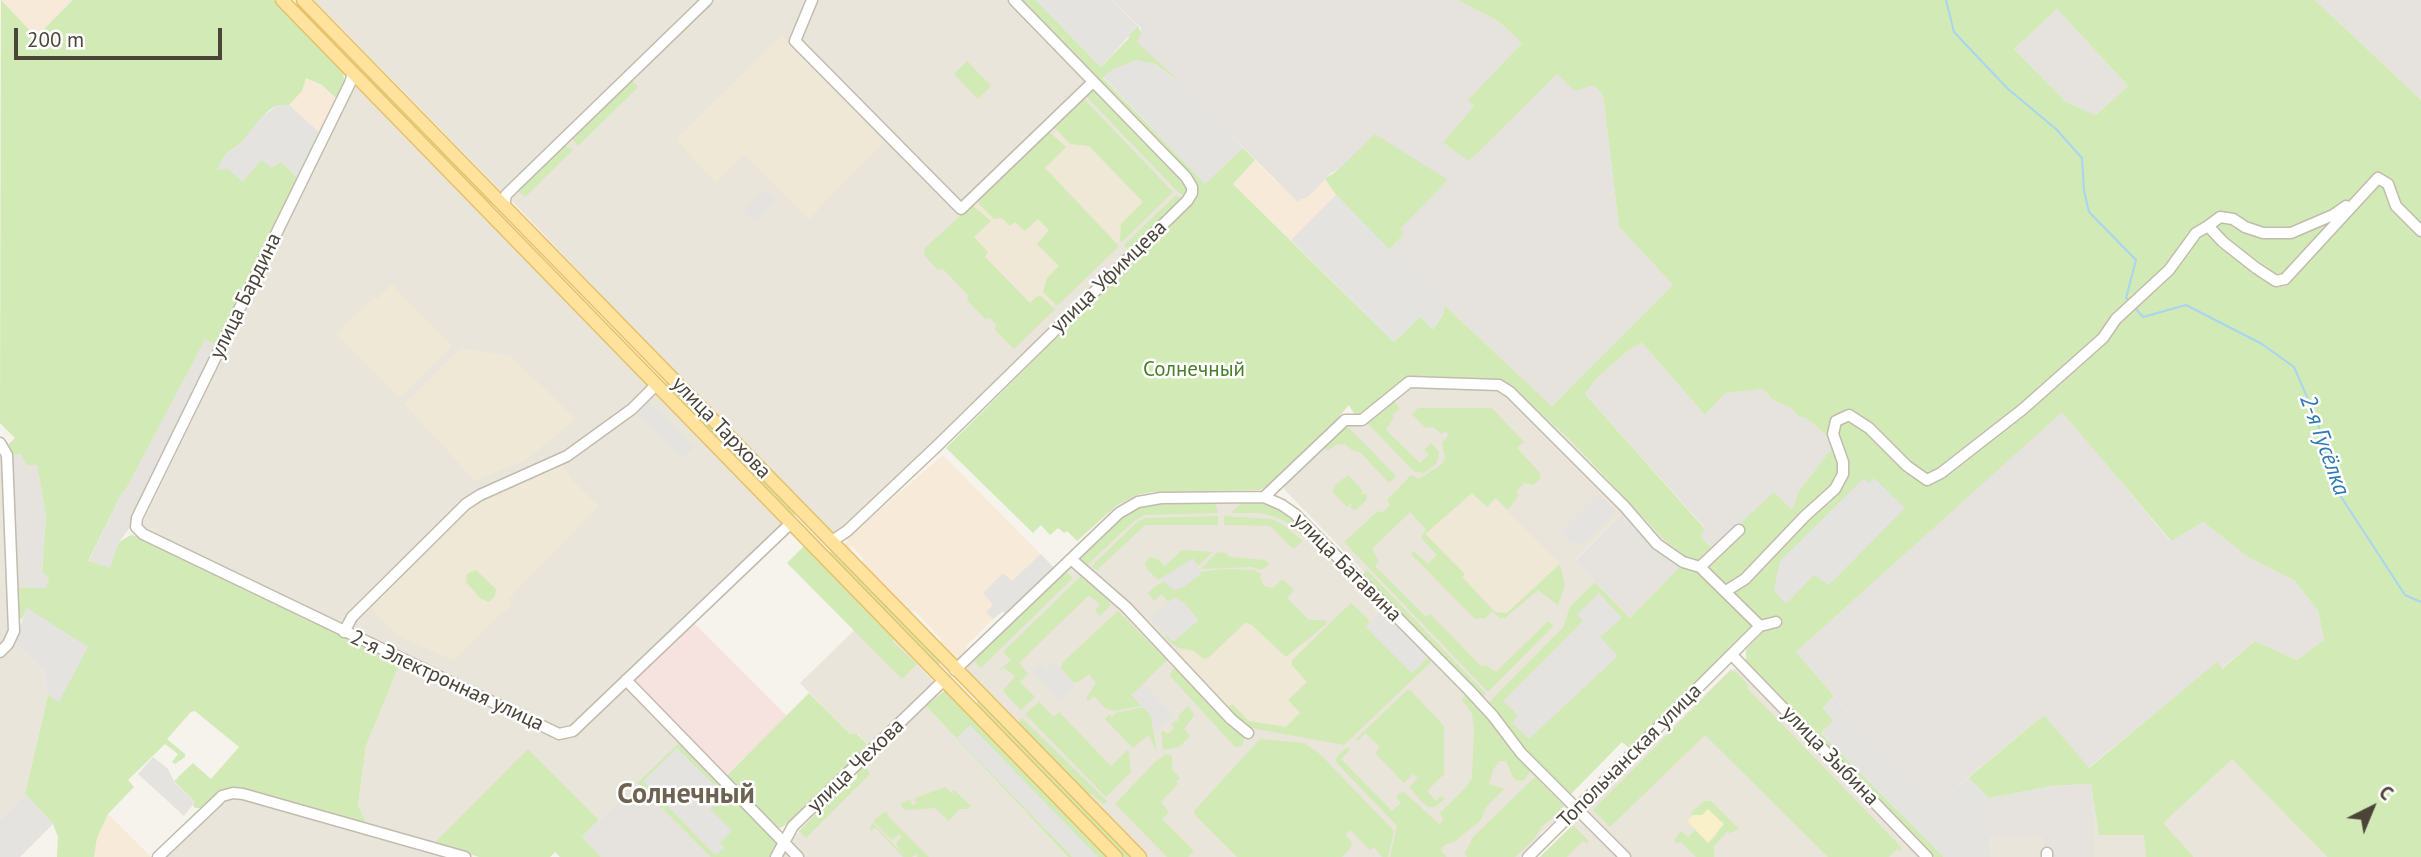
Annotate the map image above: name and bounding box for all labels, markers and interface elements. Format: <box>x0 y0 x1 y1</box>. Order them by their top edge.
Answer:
scale bar <box>18 14 226 58</box>
text: 200 m <box>27 26 84 53</box>
street label: улица Уфимцева <box>1046 215 1172 339</box>
street label: улица Бардина <box>205 229 287 363</box>
park label: Солнечный <box>1143 357 1245 383</box>
street label: улица Тархова <box>666 372 776 484</box>
water label: 2-я Гусёлка <box>2293 391 2355 499</box>
street label: улица Батавина <box>1287 508 1407 628</box>
street label: 2-я Электронная улица <box>346 625 548 737</box>
street label: Топольчанская улица <box>1553 679 1707 833</box>
street label: улица Зыбина <box>1776 701 1884 811</box>
street label: улица Чехова <box>802 714 910 818</box>
north arrow <box>2337 773 2407 843</box>
district label: Солнечный <box>617 778 755 812</box>
text: С <box>2374 780 2398 805</box>

